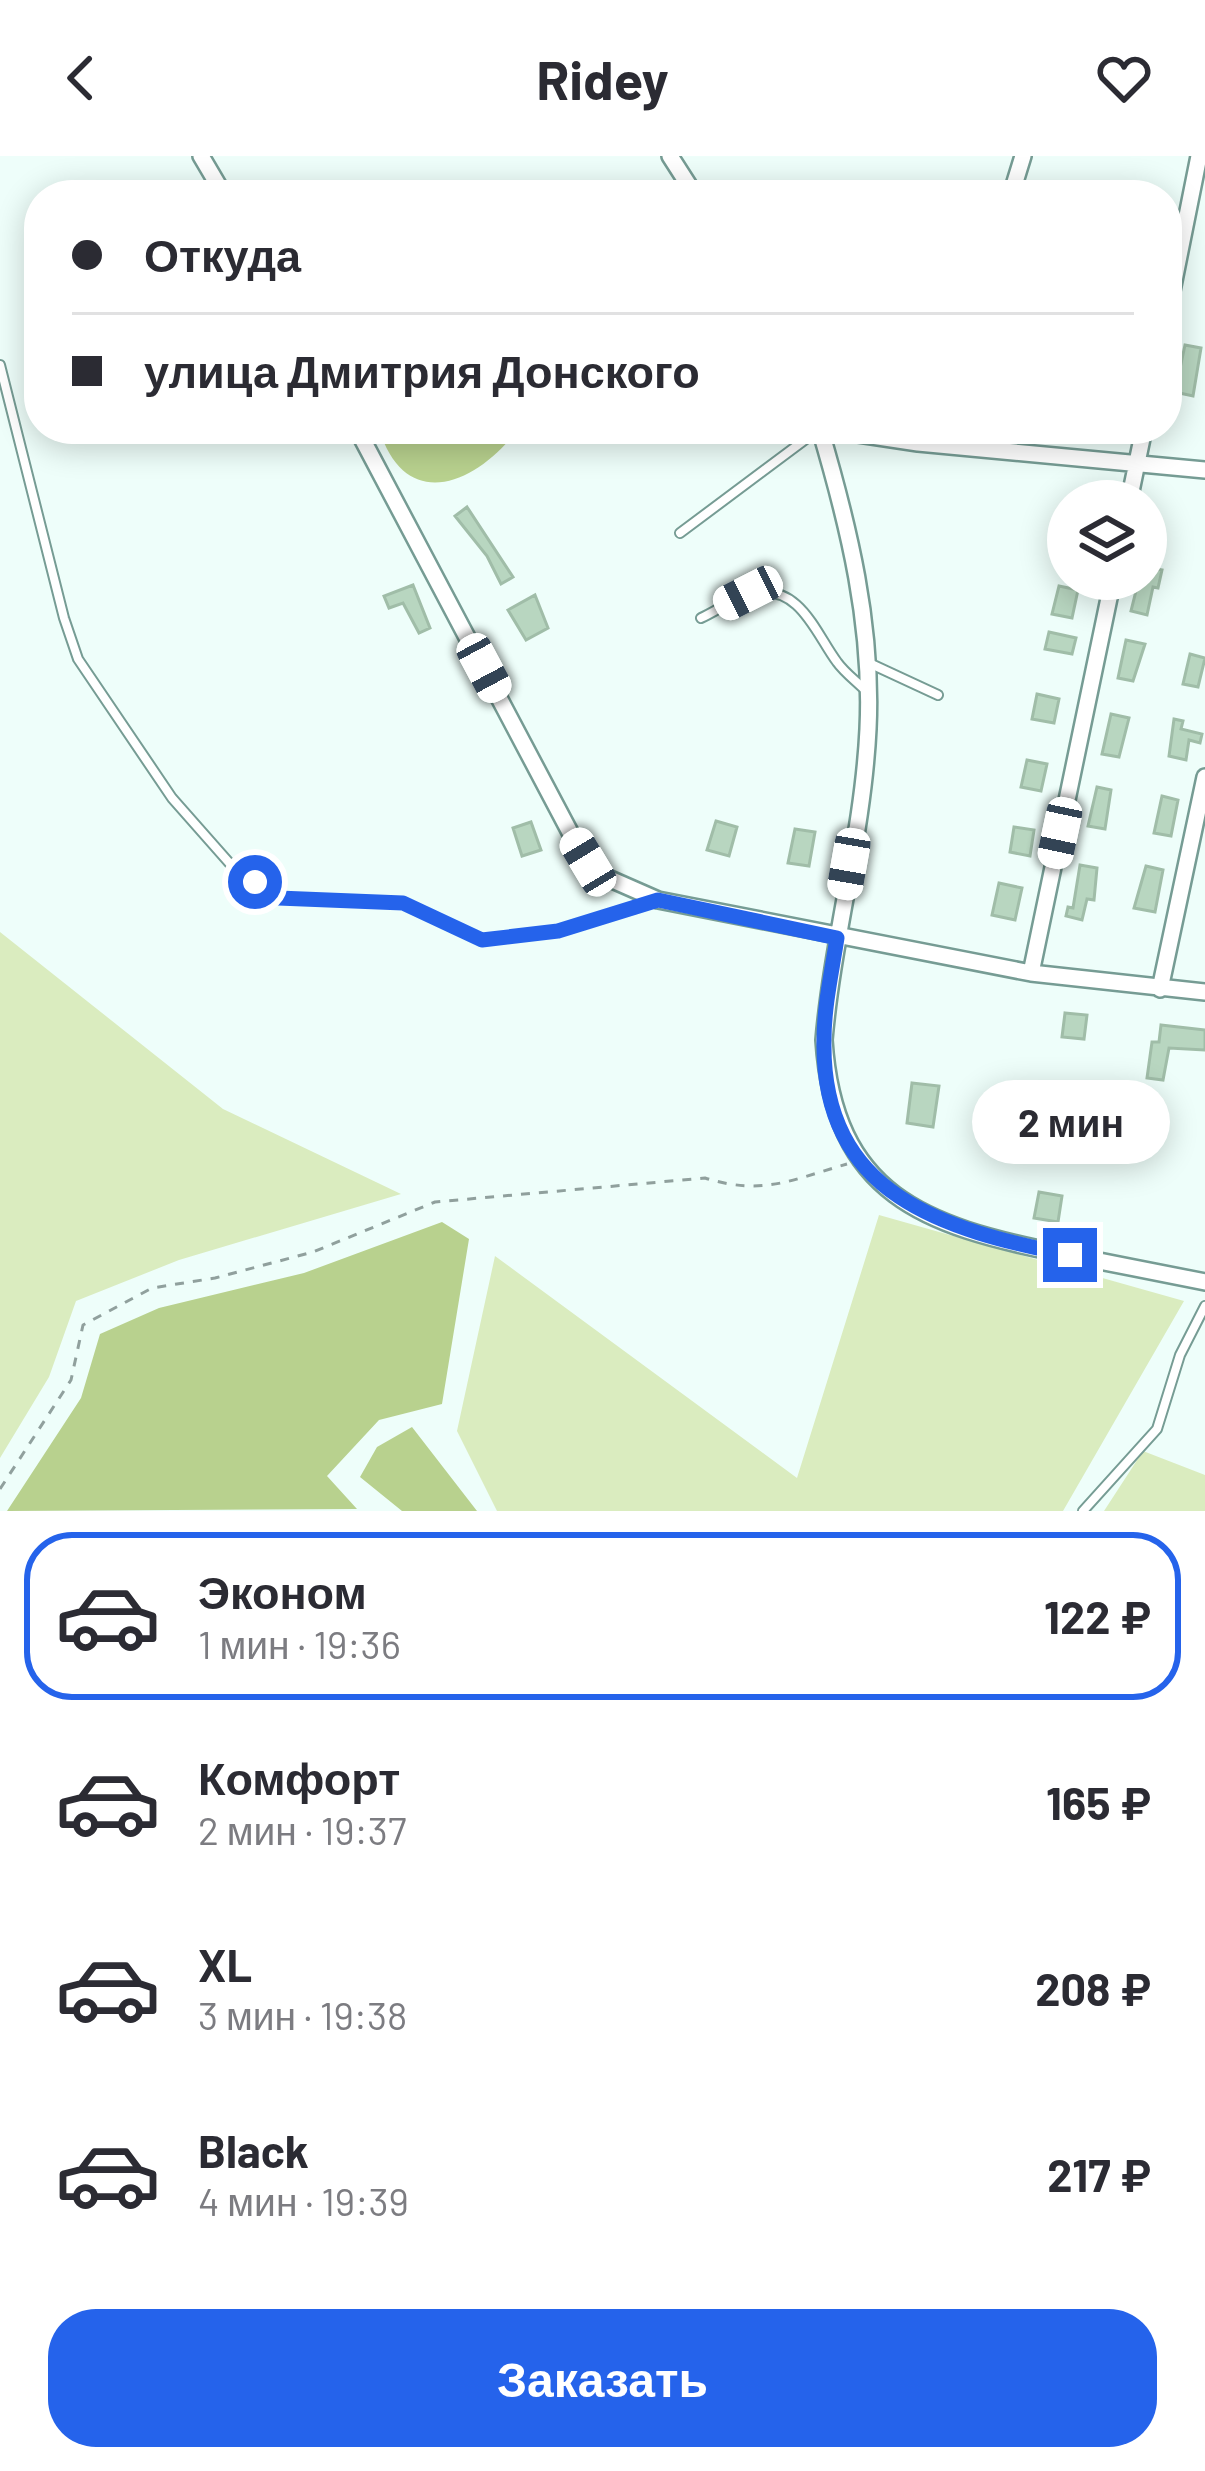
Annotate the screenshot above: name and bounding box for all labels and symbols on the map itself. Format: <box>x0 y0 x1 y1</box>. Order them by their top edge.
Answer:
car <box>708 561 788 625</box>
car <box>451 628 517 708</box>
car <box>1035 794 1085 872</box>
car <box>554 822 622 902</box>
car <box>825 825 873 903</box>
route start <box>228 855 282 909</box>
callout: 2 мин <box>971 1081 1169 1165</box>
route end <box>1043 1228 1097 1282</box>

